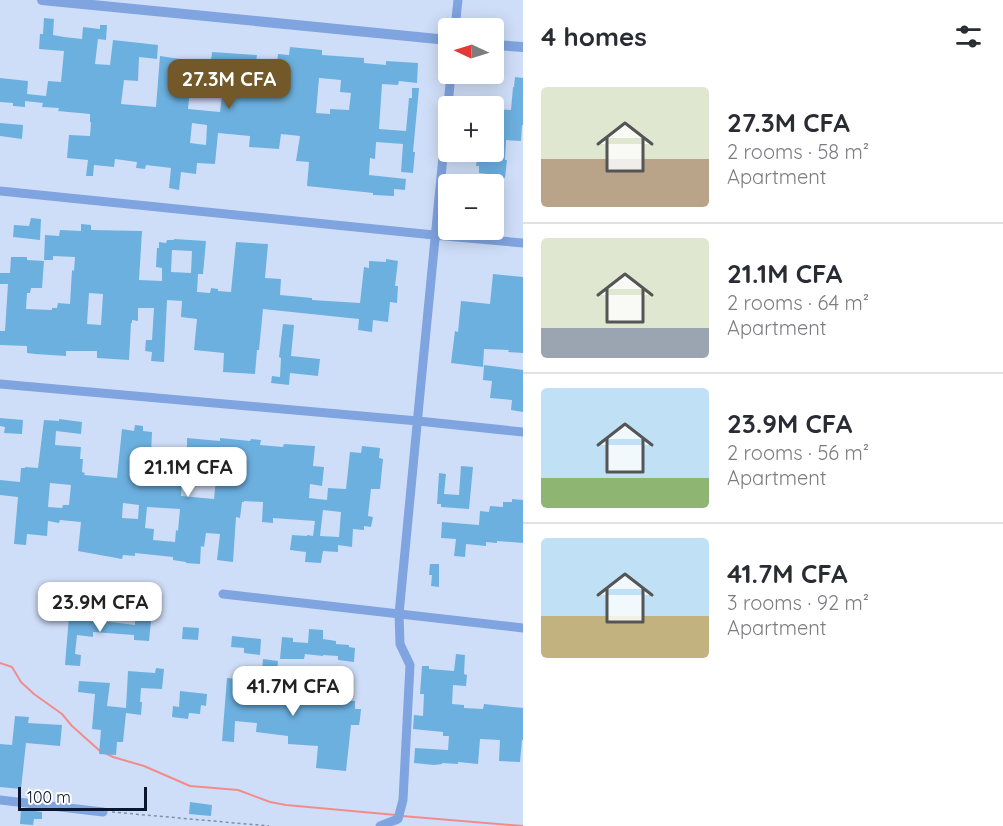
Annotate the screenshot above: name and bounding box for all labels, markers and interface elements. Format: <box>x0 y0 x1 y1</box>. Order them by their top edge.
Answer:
north arrow <box>438 18 504 84</box>
map controls <box>438 18 504 240</box>
text: 4 homes <box>541 20 647 53</box>
icon: filters <box>952 20 985 53</box>
pin: 27.3M CFA <box>160 59 298 110</box>
text: 27.3M CFA <box>182 66 276 91</box>
button: + <box>438 96 504 162</box>
text: 27.3M CFA <box>727 106 850 139</box>
icon: home <box>589 111 661 183</box>
text: 2 rooms · 58 m² <box>727 139 869 164</box>
text: Apartment <box>727 164 827 189</box>
button: − <box>438 174 504 240</box>
text: 21.1M CFA <box>727 257 842 290</box>
icon: home <box>589 262 661 334</box>
text: 2 rooms · 64 m² <box>727 290 869 315</box>
text: Apartment <box>727 315 827 340</box>
text: 23.9M CFA <box>727 407 852 440</box>
icon: home <box>589 412 661 484</box>
text: 2 rooms · 56 m² <box>727 440 869 465</box>
pin: 21.1M CFA <box>119 447 257 498</box>
text: 21.1M CFA <box>144 454 232 479</box>
text: Apartment <box>727 465 827 490</box>
text: 41.7M CFA <box>727 557 848 590</box>
icon: home <box>589 562 661 634</box>
pin: 23.9M CFA <box>31 582 169 633</box>
text: 23.9M CFA <box>52 589 148 614</box>
text: 3 rooms · 92 m² <box>727 590 869 615</box>
text: Apartment <box>727 615 827 640</box>
pin: 41.7M CFA <box>224 666 362 717</box>
text: 41.7M CFA <box>247 673 339 698</box>
scale bar <box>18 784 147 812</box>
text: 100 m <box>27 787 71 807</box>

